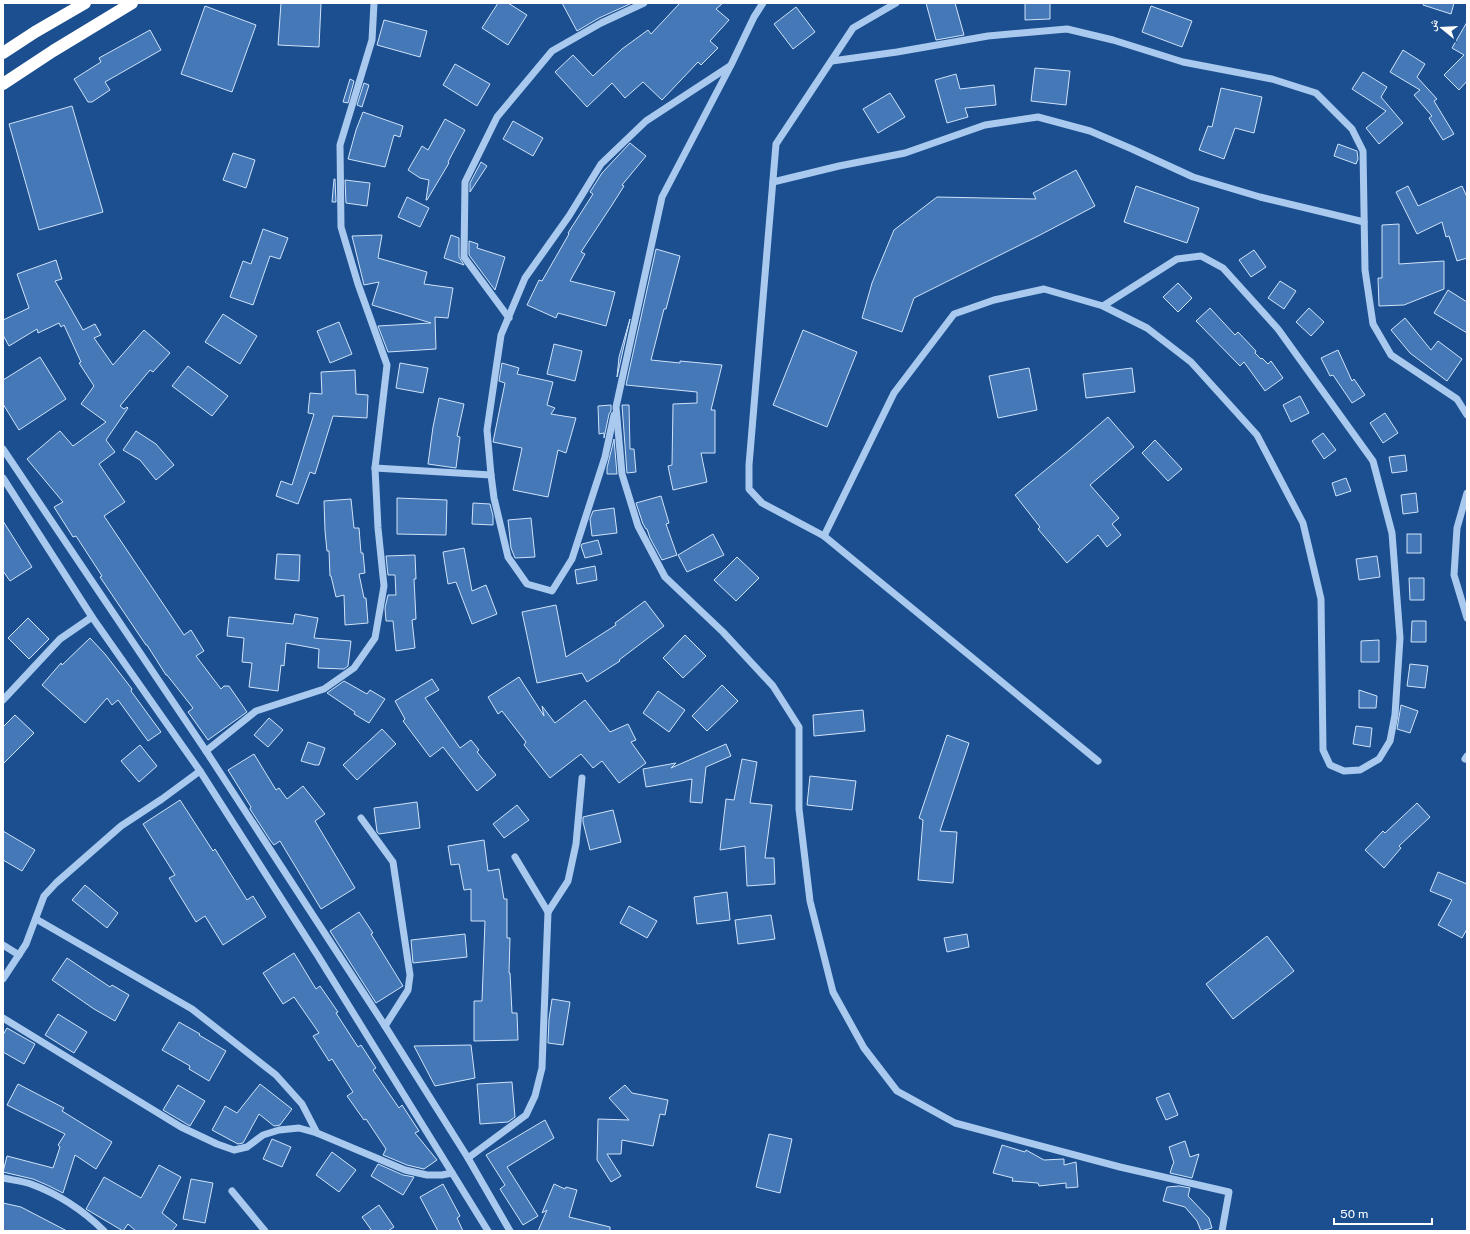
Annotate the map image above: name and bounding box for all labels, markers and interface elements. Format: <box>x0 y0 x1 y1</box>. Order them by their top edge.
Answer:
north arrow <box>1422 8 1462 48</box>
text: ش <box>1425 17 1442 33</box>
scale bar <box>1334 1200 1432 1226</box>
text: 50 m <box>1340 1207 1368 1221</box>

